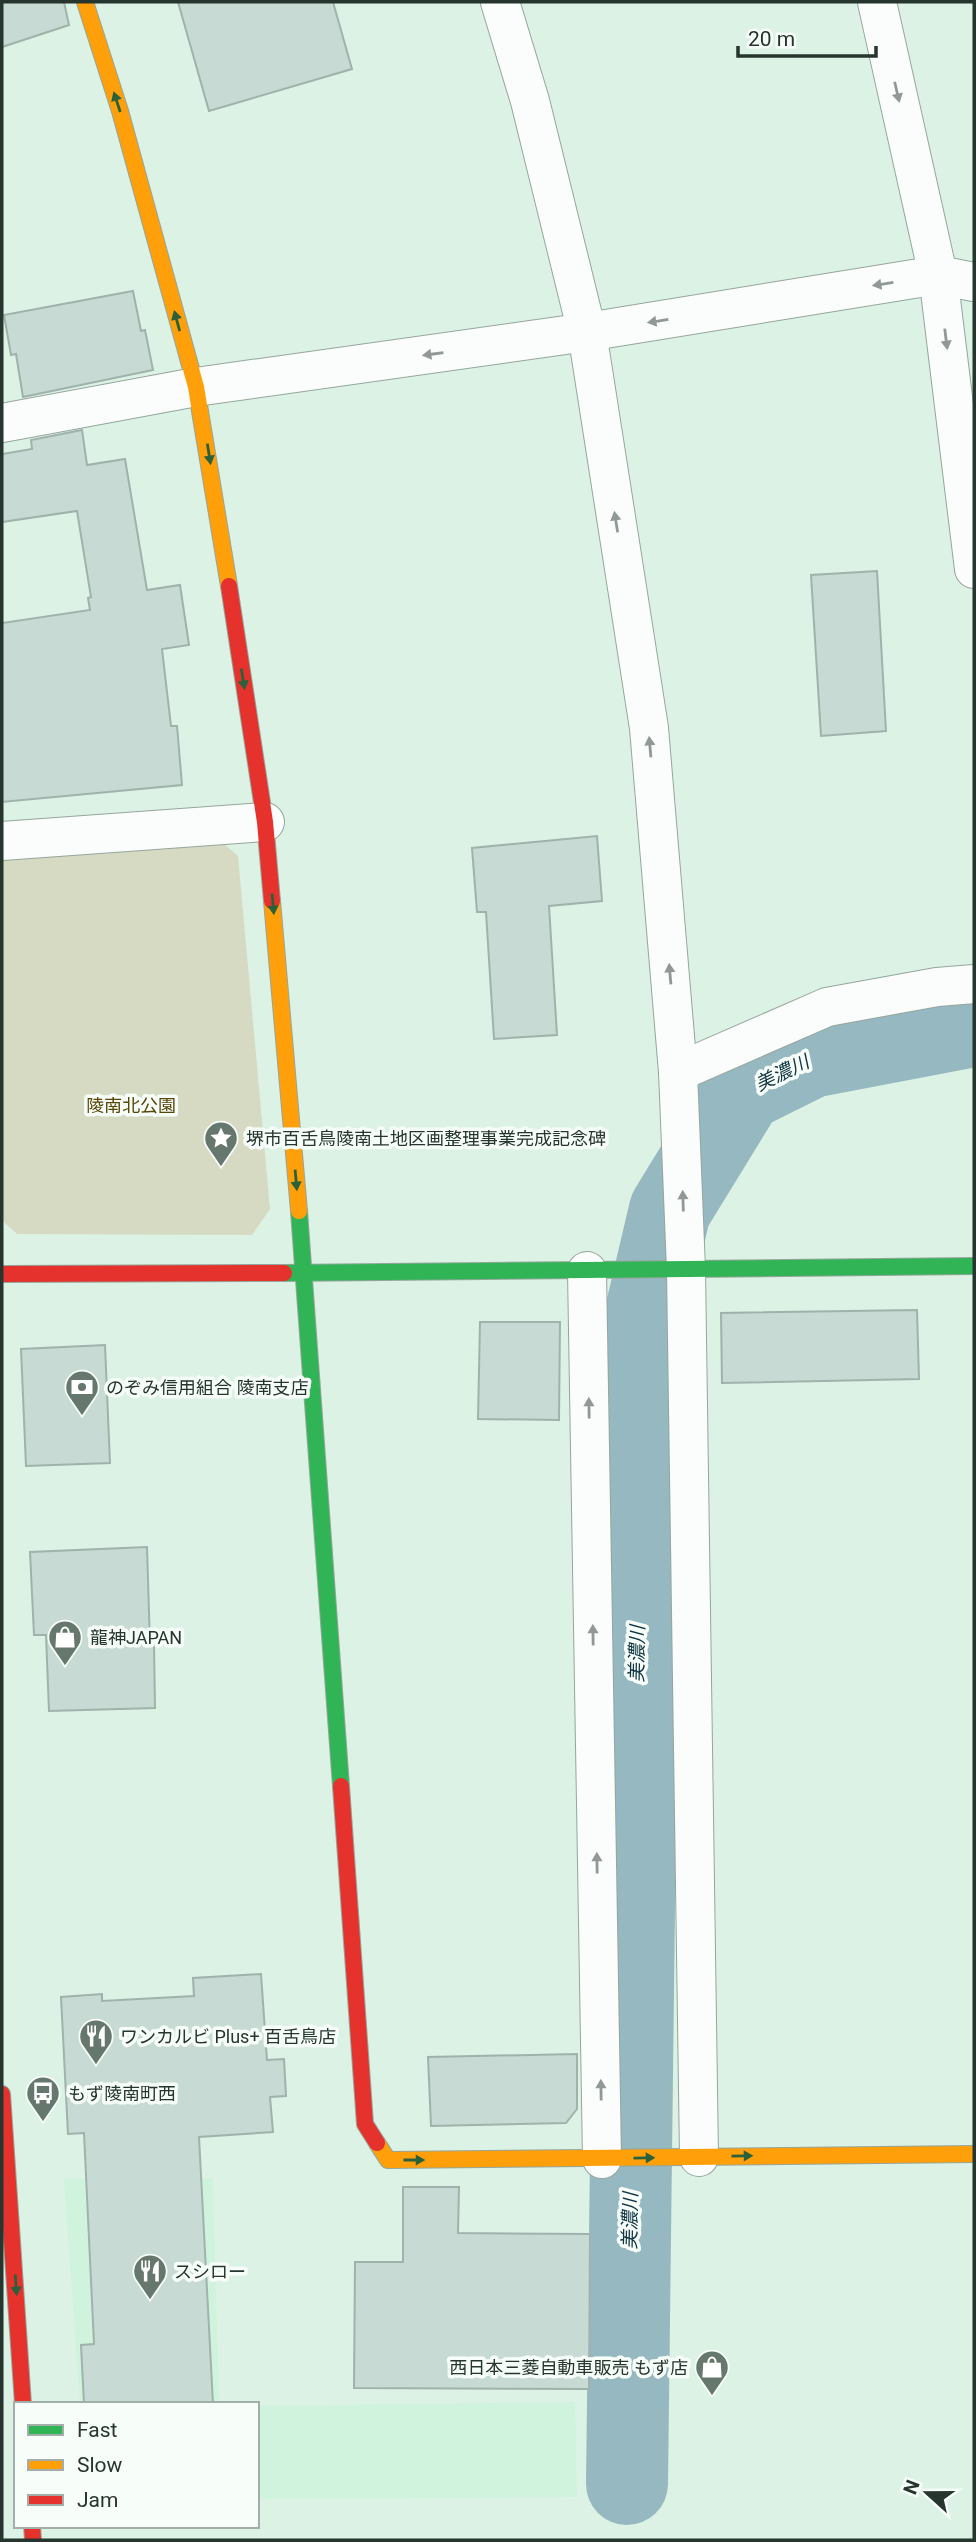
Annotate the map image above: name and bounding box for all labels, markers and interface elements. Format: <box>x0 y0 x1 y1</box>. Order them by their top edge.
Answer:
scale bar <box>738 14 876 58</box>
text: 20 m <box>748 27 795 51</box>
one-way arrow <box>892 81 903 103</box>
one-way arrow <box>111 91 121 112</box>
one-way arrow <box>872 279 894 290</box>
one-way arrow <box>172 310 182 331</box>
one-way arrow <box>647 316 669 327</box>
one-way arrow <box>940 328 951 350</box>
one-way arrow <box>422 348 444 359</box>
one-way arrow <box>204 443 215 465</box>
one-way arrow <box>611 511 622 533</box>
one-way arrow <box>238 668 249 690</box>
one-way arrow <box>644 736 655 758</box>
one-way arrow <box>267 893 278 915</box>
one-way arrow <box>664 963 675 985</box>
water label: 美濃川 <box>751 1049 814 1096</box>
park label: 陵南北公園 <box>86 1095 176 1116</box>
place icon: 堺市百舌鳥陵南土地区画整理事業完成記念碑 <box>202 1119 240 1168</box>
place label: 堺市百舌鳥陵南土地区画整理事業完成記念碑 <box>246 1128 606 1149</box>
one-way arrow <box>291 1169 302 1191</box>
one-way arrow <box>678 1190 689 1212</box>
bank icon: のぞみ信用組合 陵南支店 <box>63 1368 101 1417</box>
place label: のぞみ信用組合 陵南支店 <box>106 1377 308 1398</box>
one-way arrow <box>583 1397 595 1419</box>
shop icon: 龍神JAPAN <box>46 1618 84 1667</box>
water label: 美濃川 <box>625 1623 649 1683</box>
one-way arrow <box>587 1624 599 1646</box>
place label: 龍神JAPAN <box>90 1627 182 1648</box>
one-way arrow <box>591 1852 603 1874</box>
restaurant icon: ワンカルビ Plus+ 百舌鳥店 <box>77 2017 115 2066</box>
place label: ワンカルビ Plus+ 百舌鳥店 <box>120 2026 336 2047</box>
bus stop icon: もず陵南町西 <box>24 2074 62 2123</box>
one-way arrow <box>595 2079 607 2101</box>
place label: もず陵南町西 <box>68 2083 176 2104</box>
one-way arrow <box>732 2151 754 2162</box>
one-way arrow <box>633 2152 655 2163</box>
one-way arrow <box>403 2154 425 2166</box>
water label: 美濃川 <box>618 2190 642 2250</box>
restaurant icon: スシロー <box>131 2252 169 2301</box>
place label: スシロー <box>174 2261 246 2282</box>
one-way arrow <box>10 2274 21 2296</box>
shop icon: 西日本三菱自動車販売 もず店 <box>693 2348 731 2397</box>
place label: 西日本三菱自動車販売 もず店 <box>450 2357 688 2378</box>
legend <box>14 2402 259 2528</box>
text: Fast <box>77 2418 118 2442</box>
text: Slow <box>77 2453 123 2477</box>
north arrow <box>892 2458 962 2528</box>
text: N <box>898 2477 925 2497</box>
text: Jam <box>77 2488 118 2512</box>

